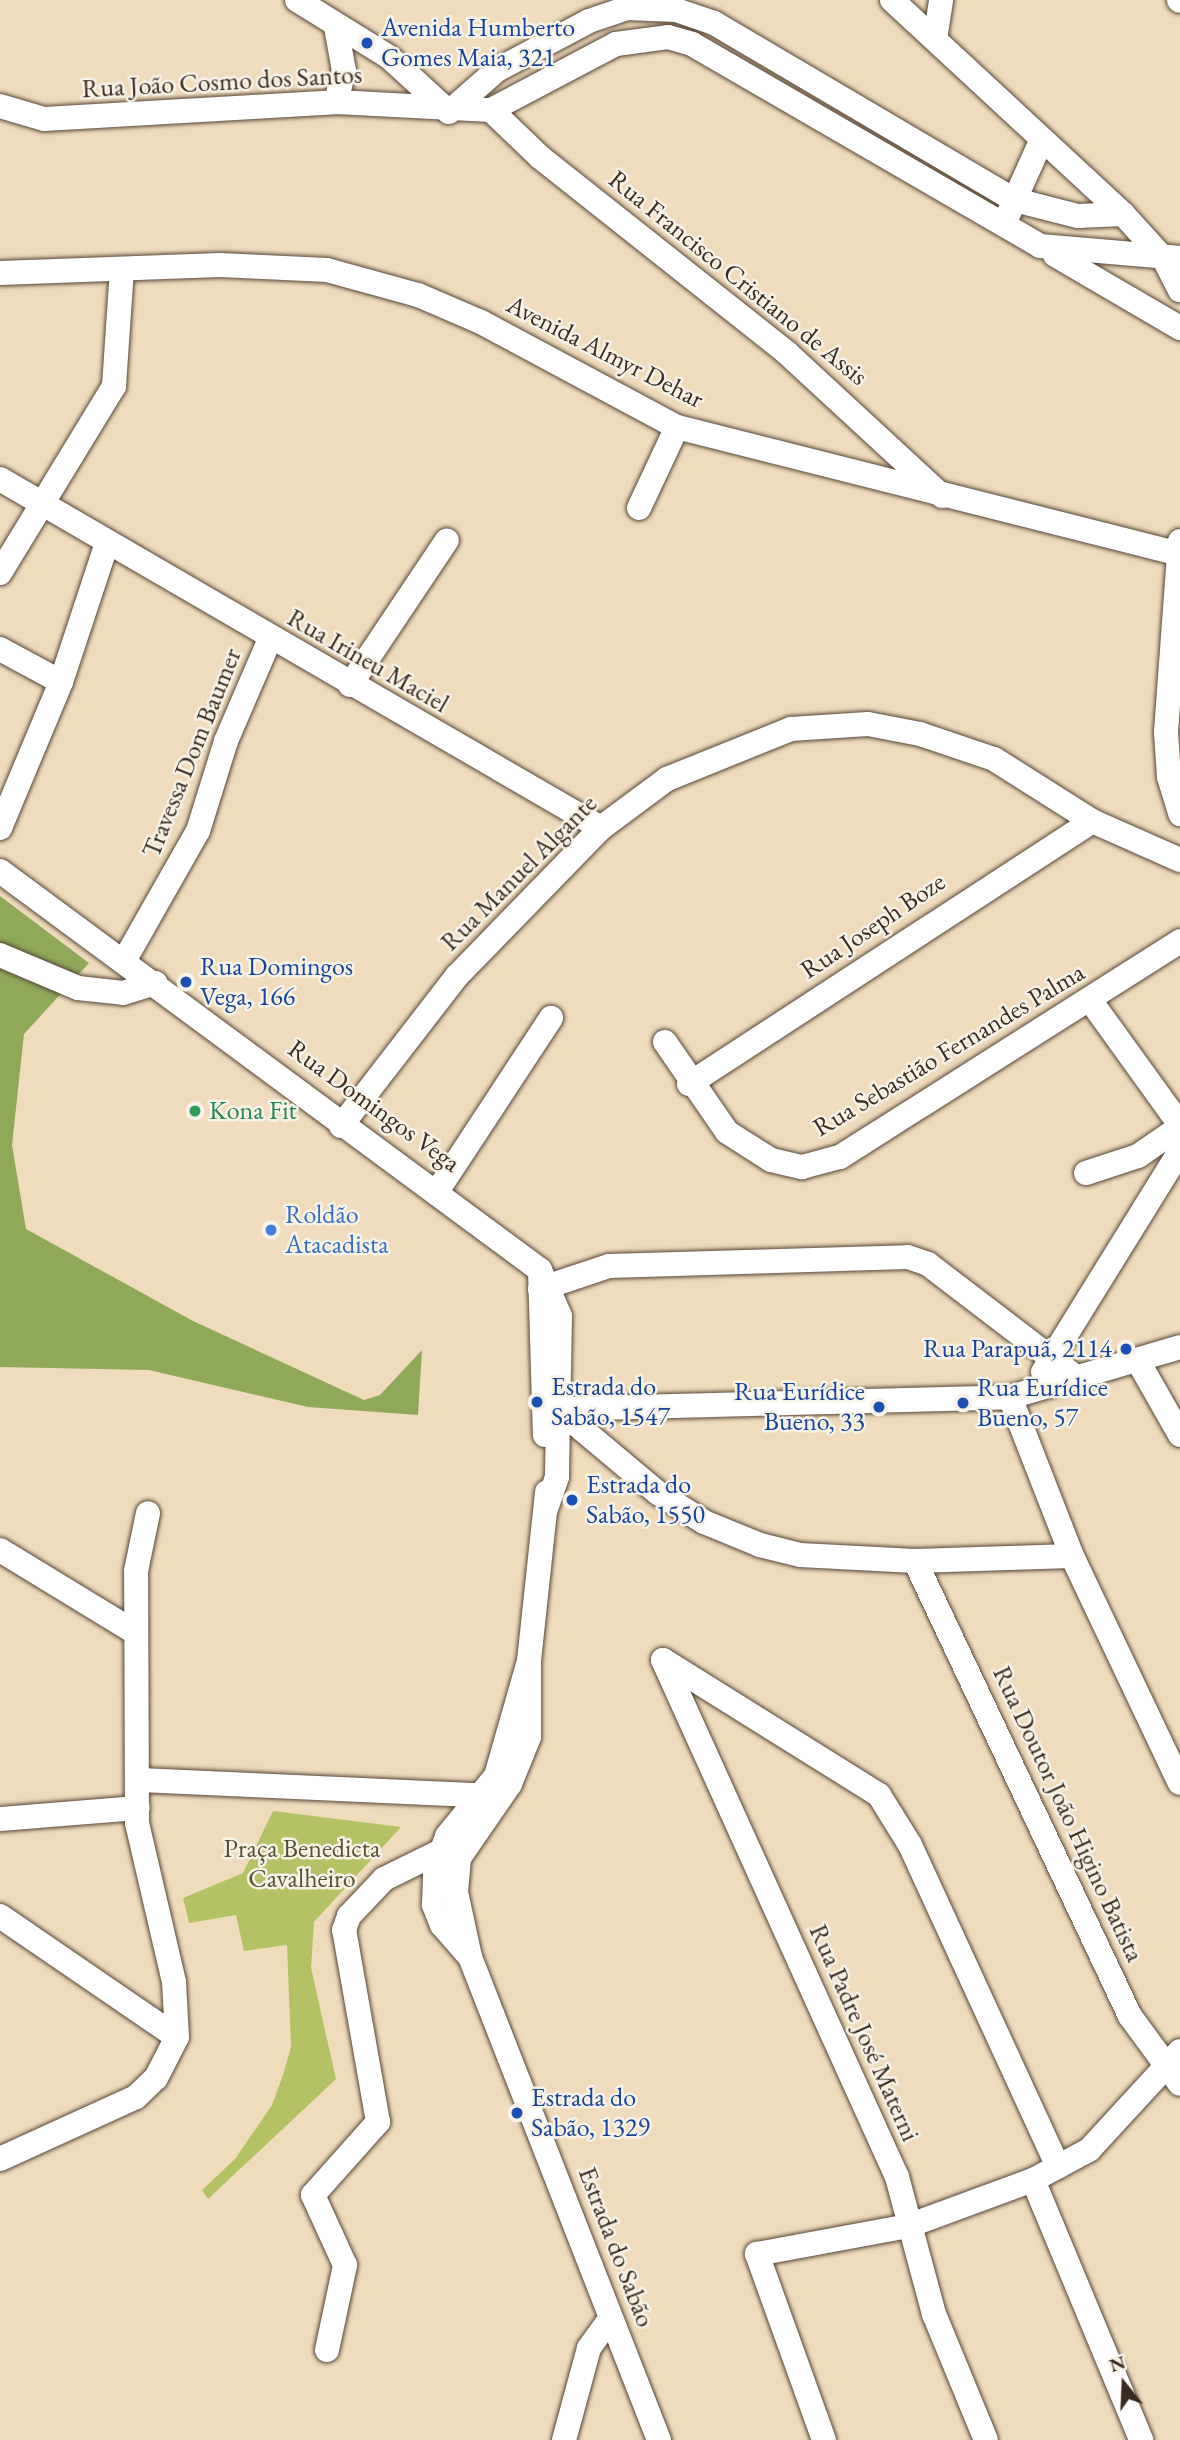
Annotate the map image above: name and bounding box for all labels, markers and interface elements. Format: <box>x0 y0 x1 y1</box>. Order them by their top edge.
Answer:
place label: Avenida Humberto Gomes Maia, 321 <box>381 12 575 74</box>
marker: Avenida Humberto Gomes Maia, 321 <box>359 35 375 51</box>
street label: Rua João Cosmo dos Santos <box>81 59 363 105</box>
street label: Rua Francisco Cristiano de Assis <box>602 164 874 392</box>
street label: Avenida Almyr Dehar <box>501 289 709 415</box>
street label: Rua Irineu Maciel <box>282 602 454 720</box>
street label: Travessa Dom Baumer <box>136 644 248 862</box>
street label: Rua Manuel Algante <box>434 788 604 958</box>
street label: Rua Joseph Boze <box>795 866 951 986</box>
place label: Rua Domingos Vega, 166 <box>200 951 353 1012</box>
street label: Rua Sebastião Fernandes Palma <box>808 957 1090 1143</box>
marker: Rua Domingos Vega, 166 <box>178 974 194 990</box>
street label: Rua Domingos Vega <box>282 1033 466 1179</box>
place label: Kona Fit <box>209 1095 297 1127</box>
marker: Kona Fit <box>187 1103 203 1119</box>
place label: Roldão Atacadista <box>285 1199 389 1260</box>
marker: Roldão Atacadista <box>263 1222 279 1238</box>
place label: Rua Parapuã, 2114 <box>923 1333 1112 1365</box>
marker: Rua Parapuã, 2114 <box>1118 1341 1134 1357</box>
place label: Estrada do Sabão, 1547 <box>551 1371 670 1432</box>
place label: Rua Eurídice Bueno, 57 <box>977 1372 1108 1434</box>
place label: Rua Eurídice Bueno, 33 <box>734 1376 865 1438</box>
marker: Estrada do Sabão, 1547 <box>529 1394 545 1410</box>
marker: Rua Eurídice Bueno, 57 <box>955 1395 971 1411</box>
marker: Rua Eurídice Bueno, 33 <box>871 1399 887 1415</box>
place label: Estrada do Sabão, 1550 <box>586 1469 705 1530</box>
marker: Estrada do Sabão, 1550 <box>564 1492 580 1508</box>
street label: Rua Doutor João Higino Batista <box>986 1661 1150 1967</box>
park label: Praça Benedicta Cavalheiro <box>224 1833 380 1895</box>
street label: Rua Padre José Materni <box>802 1920 926 2146</box>
place label: Estrada do Sabão, 1329 <box>531 2082 650 2144</box>
marker: Estrada do Sabão, 1329 <box>509 2105 525 2121</box>
street label: Estrada do Sabão <box>571 2163 661 2331</box>
north arrow <box>1089 2349 1159 2419</box>
text: N <box>1106 2349 1129 2378</box>

